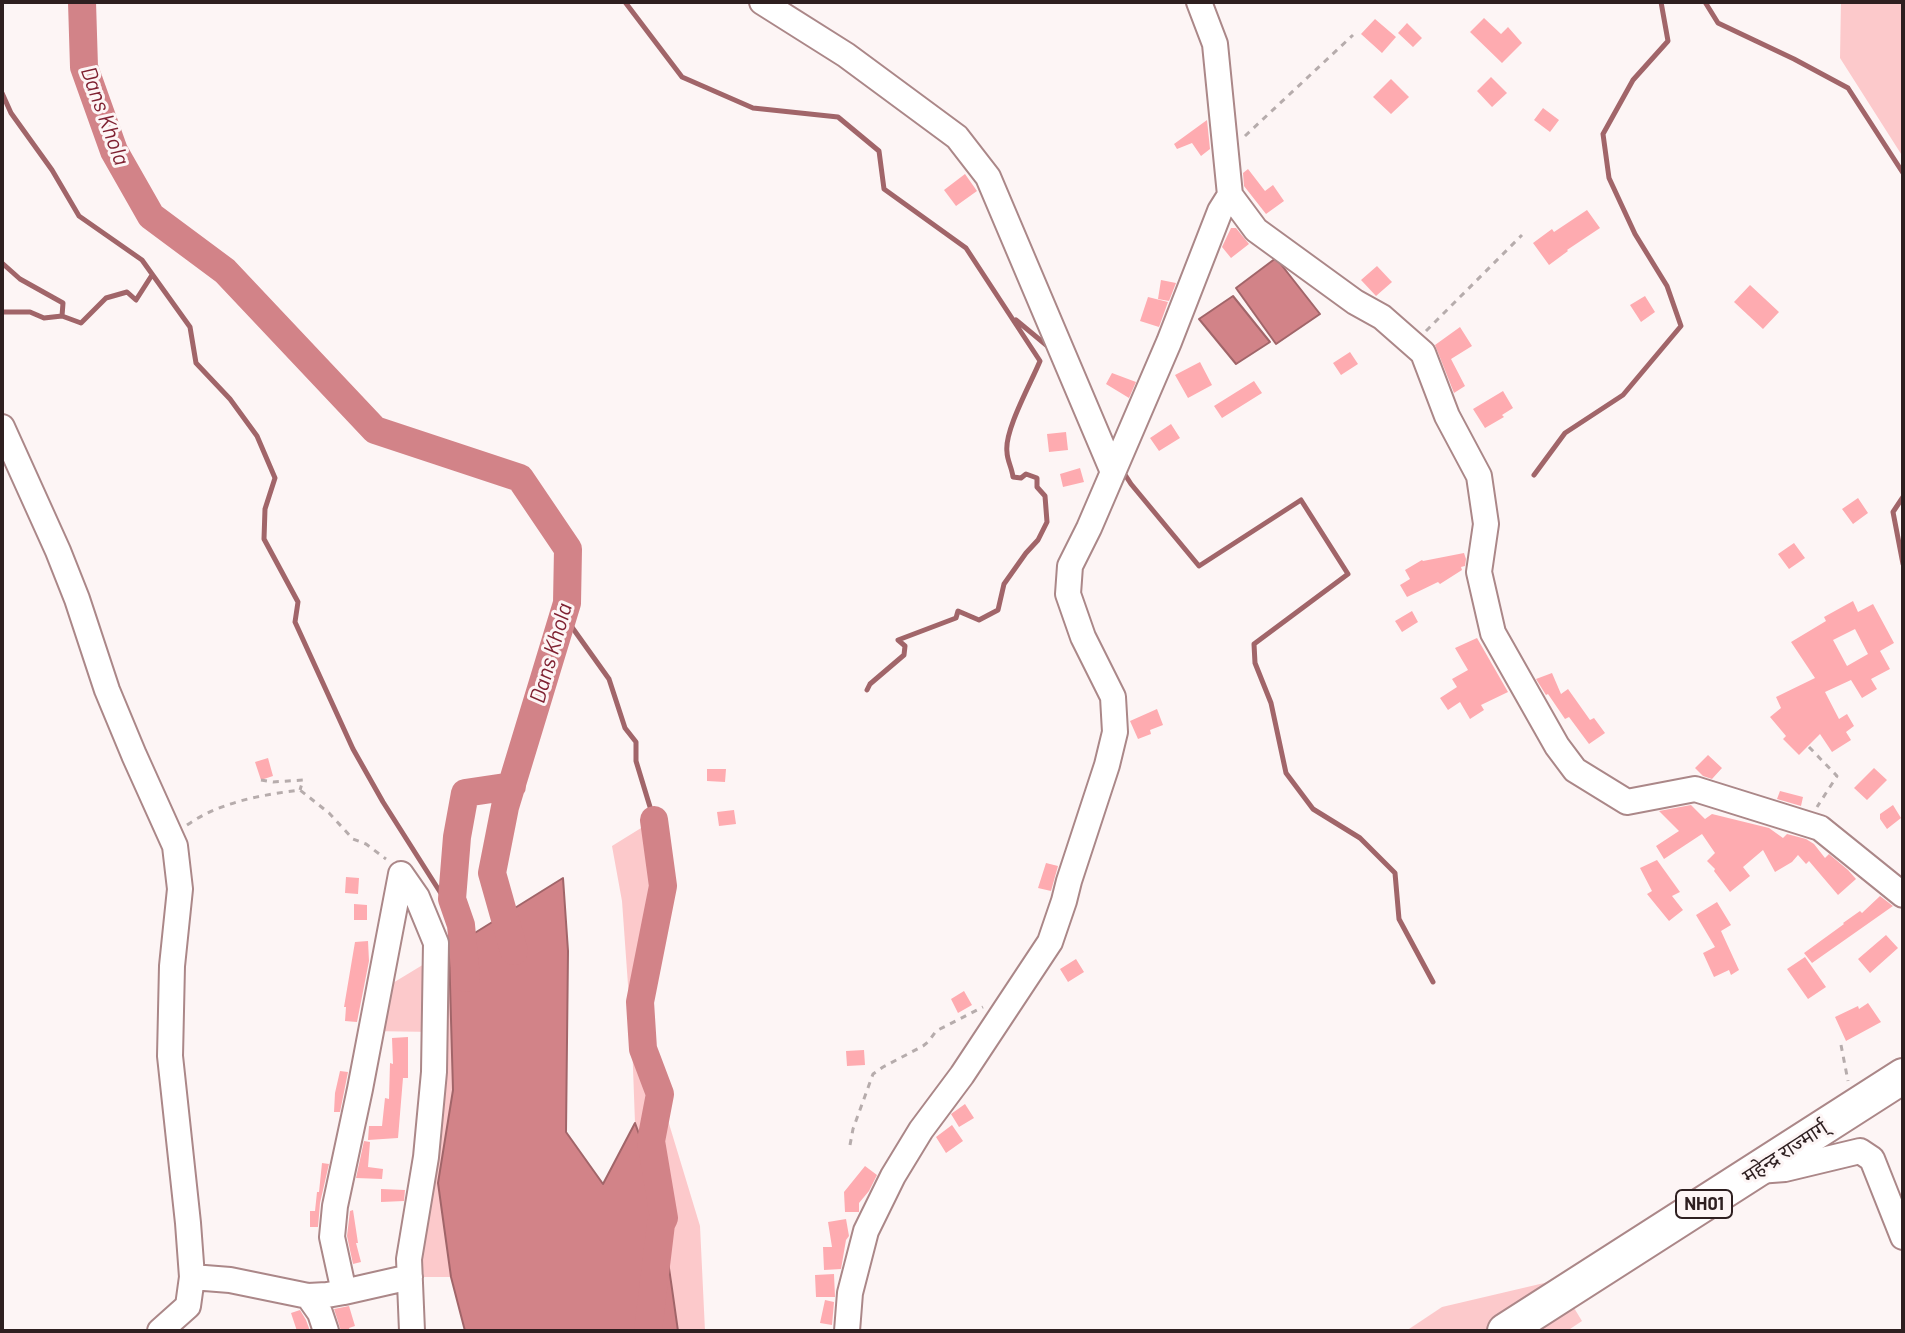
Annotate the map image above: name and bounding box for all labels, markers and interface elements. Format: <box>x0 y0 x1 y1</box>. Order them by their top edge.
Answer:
water label: Dans Khola <box>75 63 135 169</box>
water label: Dans Khola <box>524 600 578 706</box>
street label: महेन्द्र राज्मार्ग् <box>1738 1116 1832 1188</box>
road number: NH01 <box>1676 1190 1732 1218</box>

